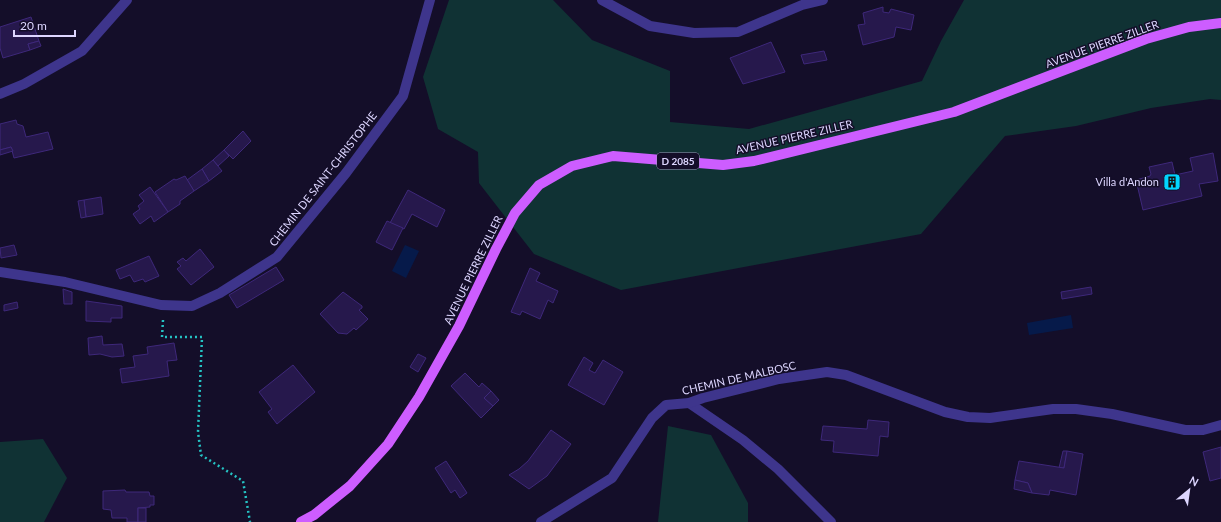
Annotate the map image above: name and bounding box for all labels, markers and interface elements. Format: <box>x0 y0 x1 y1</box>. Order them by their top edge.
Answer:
scale bar <box>14 12 75 38</box>
street label: AVENUE PIERRE ZILLER <box>1043 17 1160 70</box>
text: 20 m <box>20 18 47 33</box>
street label: CHEMIN DE SAINT-CHRISTOPHE <box>266 109 379 248</box>
street label: AVENUE PIERRE ZILLER <box>734 117 854 156</box>
road number: D 2085 <box>657 153 699 169</box>
building icon: Villa d'Andon <box>1162 172 1182 192</box>
place label: Villa d'Andon <box>1096 175 1159 188</box>
street label: AVENUE PIERRE ZILLER <box>441 213 505 326</box>
street label: CHEMIN DE MALBOSC <box>681 358 798 397</box>
north arrow <box>1169 470 1209 510</box>
text: N <box>1187 473 1201 489</box>

